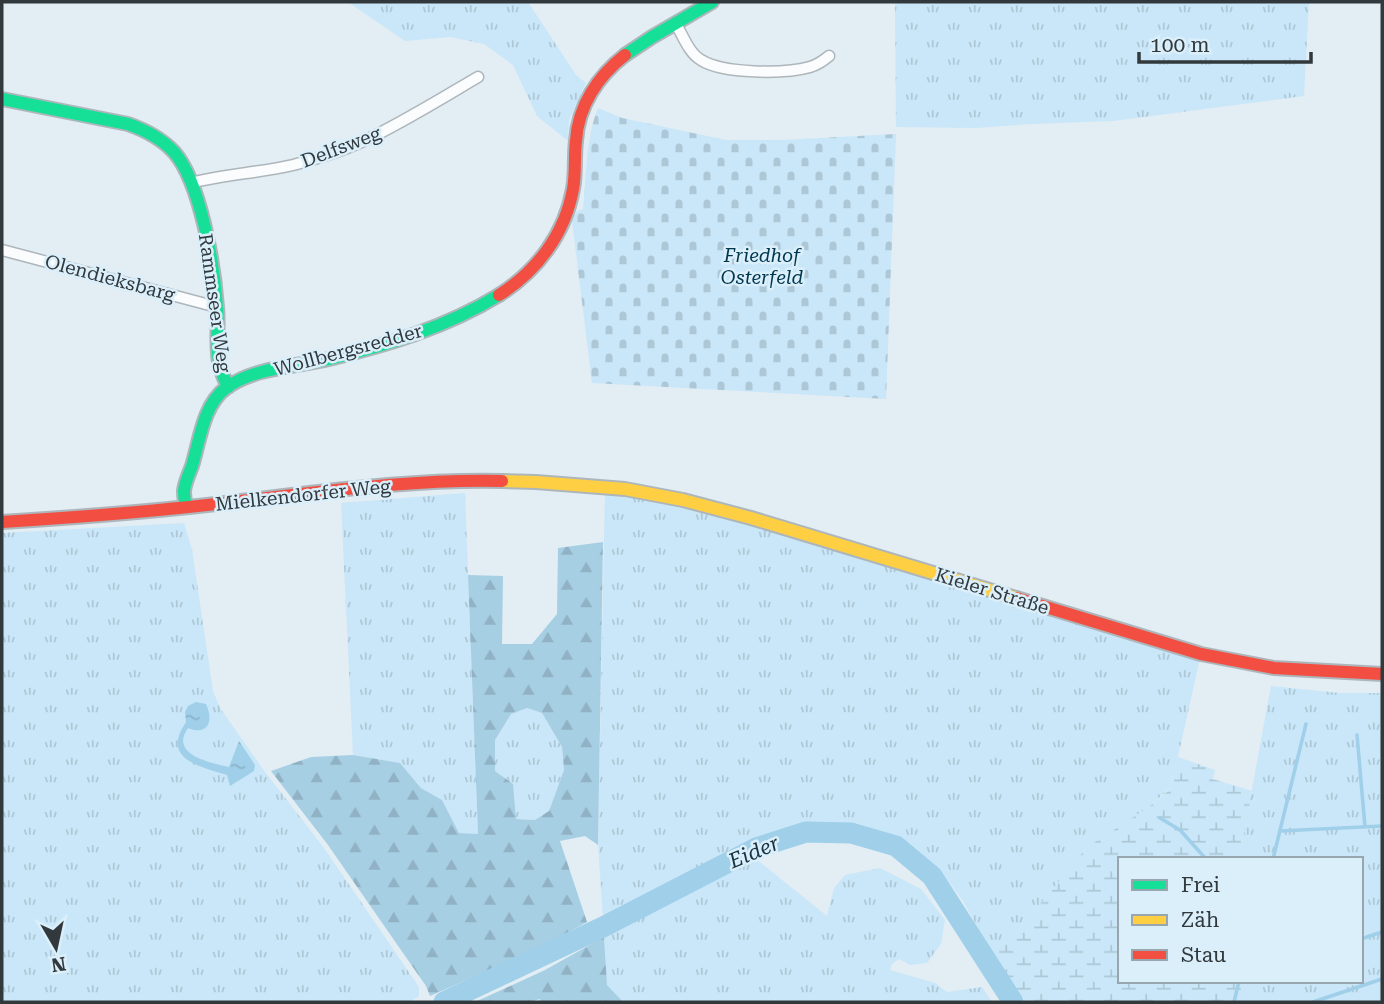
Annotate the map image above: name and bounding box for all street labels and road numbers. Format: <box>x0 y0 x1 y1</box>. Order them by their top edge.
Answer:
street label: Delfsweg <box>298 121 384 173</box>
street label: Rammseer Weg <box>194 232 236 374</box>
street label: Olendieksbarg <box>42 250 178 306</box>
street label: Wollbergsredder <box>271 319 425 381</box>
street label: Mielkendorfer Weg <box>214 474 392 516</box>
street label: Kieler Straße <box>932 563 1052 619</box>

